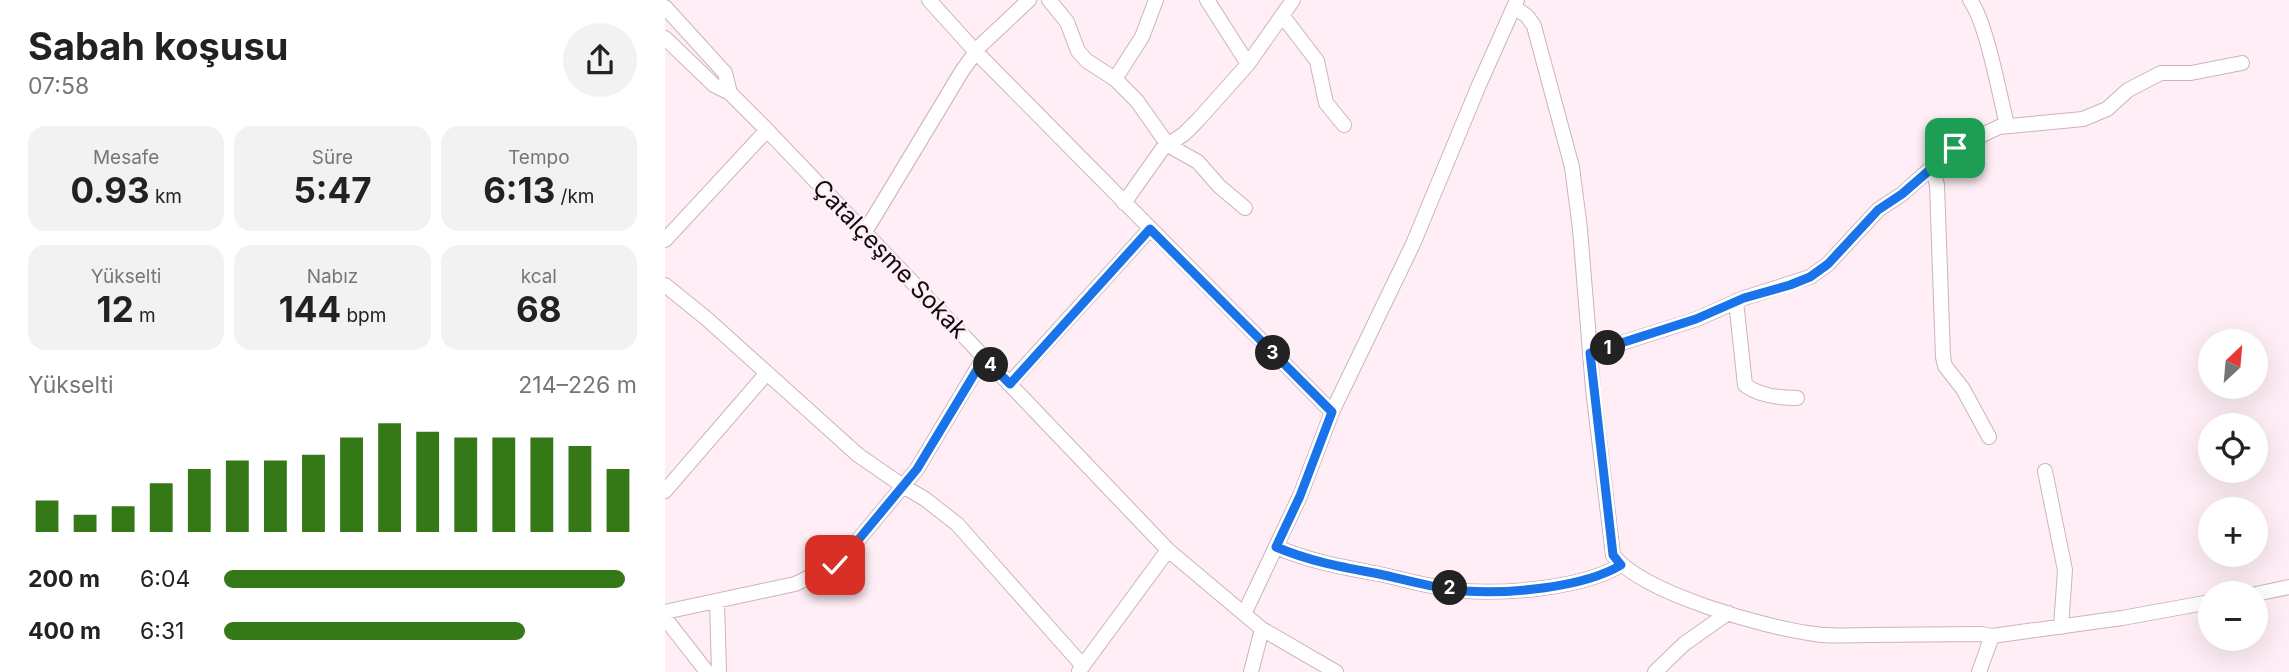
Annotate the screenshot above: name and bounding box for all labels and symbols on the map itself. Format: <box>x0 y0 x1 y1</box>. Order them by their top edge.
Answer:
pin <box>1925 118 1985 178</box>
street label: Çatalçeşme Sokak <box>807 173 974 344</box>
north arrow <box>2198 329 2268 399</box>
pin: 1 <box>1591 330 1625 366</box>
pin: 3 <box>1255 336 1291 370</box>
pin: 4 <box>973 348 1009 382</box>
pin <box>805 535 865 595</box>
pin: 2 <box>1433 570 1467 606</box>

